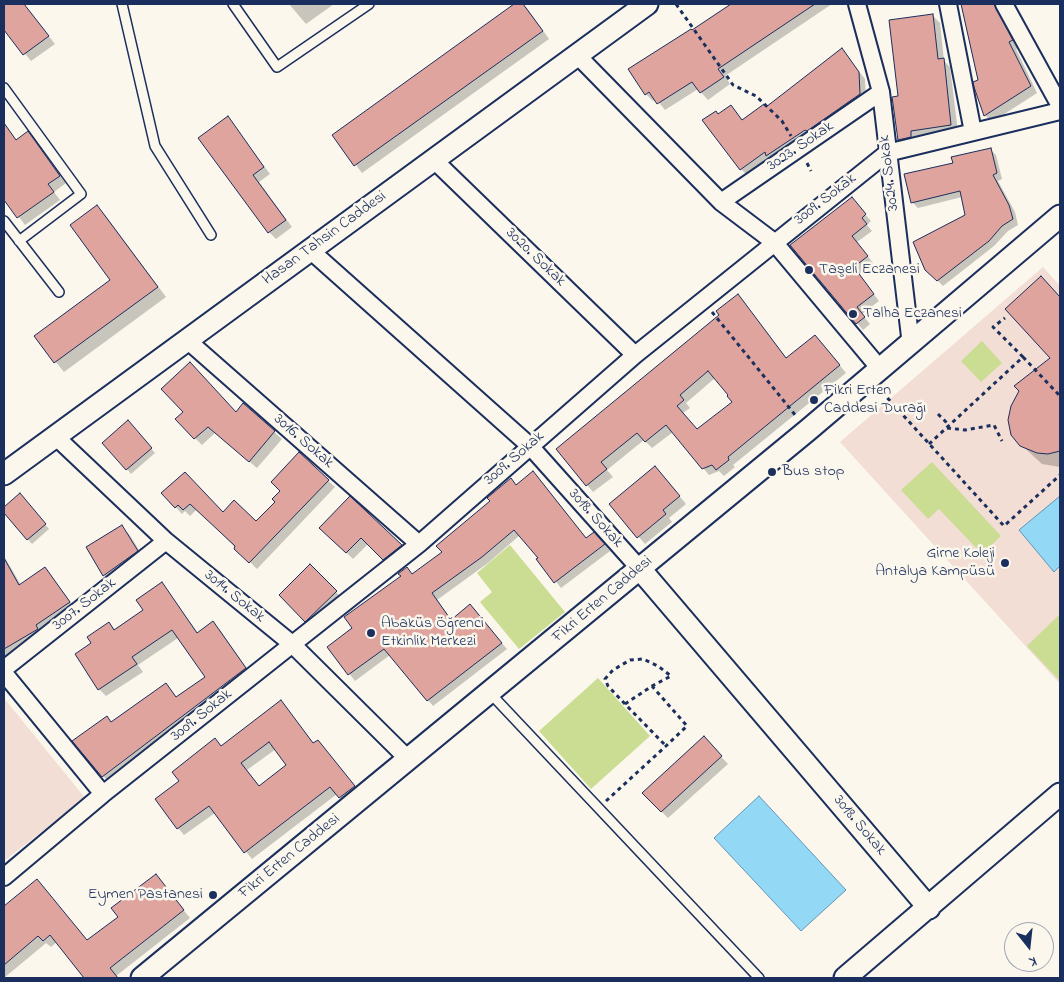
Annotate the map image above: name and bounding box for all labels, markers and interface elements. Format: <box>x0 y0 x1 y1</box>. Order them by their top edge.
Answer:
street label: 3023. Sokak <box>764 118 838 176</box>
street label: 3024. Sokak <box>876 134 904 212</box>
street label: 3009. Sokak <box>791 170 861 230</box>
street label: Hasan Tahsin Caddesi <box>259 188 391 290</box>
street label: 3020. Sokak <box>501 225 569 291</box>
place label: Taşeli Eczanesi <box>819 260 920 280</box>
marker: Taşeli Eczanesi <box>803 264 815 276</box>
place label: Talha Eczanesi <box>863 304 962 324</box>
marker: Talha Eczanesi <box>847 308 859 320</box>
place label: Fikri Erten Caddesi Durağı <box>824 381 926 419</box>
marker: Fikri Erten Caddesi Durağı <box>808 394 820 406</box>
street label: 3016. Sokak <box>269 411 337 473</box>
street label: 3009. Sokak <box>481 428 549 490</box>
place label: Bus stop <box>782 462 845 482</box>
marker: Bus stop <box>766 466 778 478</box>
street label: 3018. Sokak <box>564 486 626 552</box>
place label: Girne Koleji Antalya Kampüsü <box>875 544 995 582</box>
street label: Fikri Erten Caddesi <box>549 553 657 647</box>
marker: Girne Koleji Antalya Kampüsü <box>999 557 1011 569</box>
street label: 3014. Sokak <box>200 566 268 628</box>
street label: 3007. Sokak <box>50 574 120 636</box>
place label: Abaküs Öğrenci Etkinlik Merkezi <box>381 614 484 652</box>
marker: Abaküs Öğrenci Etkinlik Merkezi <box>365 627 377 639</box>
street label: 3009. Sokak <box>167 685 237 747</box>
street label: 3018. Sokak <box>828 792 890 860</box>
street label: Fikri Erten Caddesi <box>235 810 345 904</box>
place label: Eymen Pastanesi <box>88 885 203 905</box>
marker: Eymen Pastanesi <box>207 889 219 901</box>
north arrow <box>1004 922 1054 972</box>
text: K <box>1027 950 1039 972</box>

